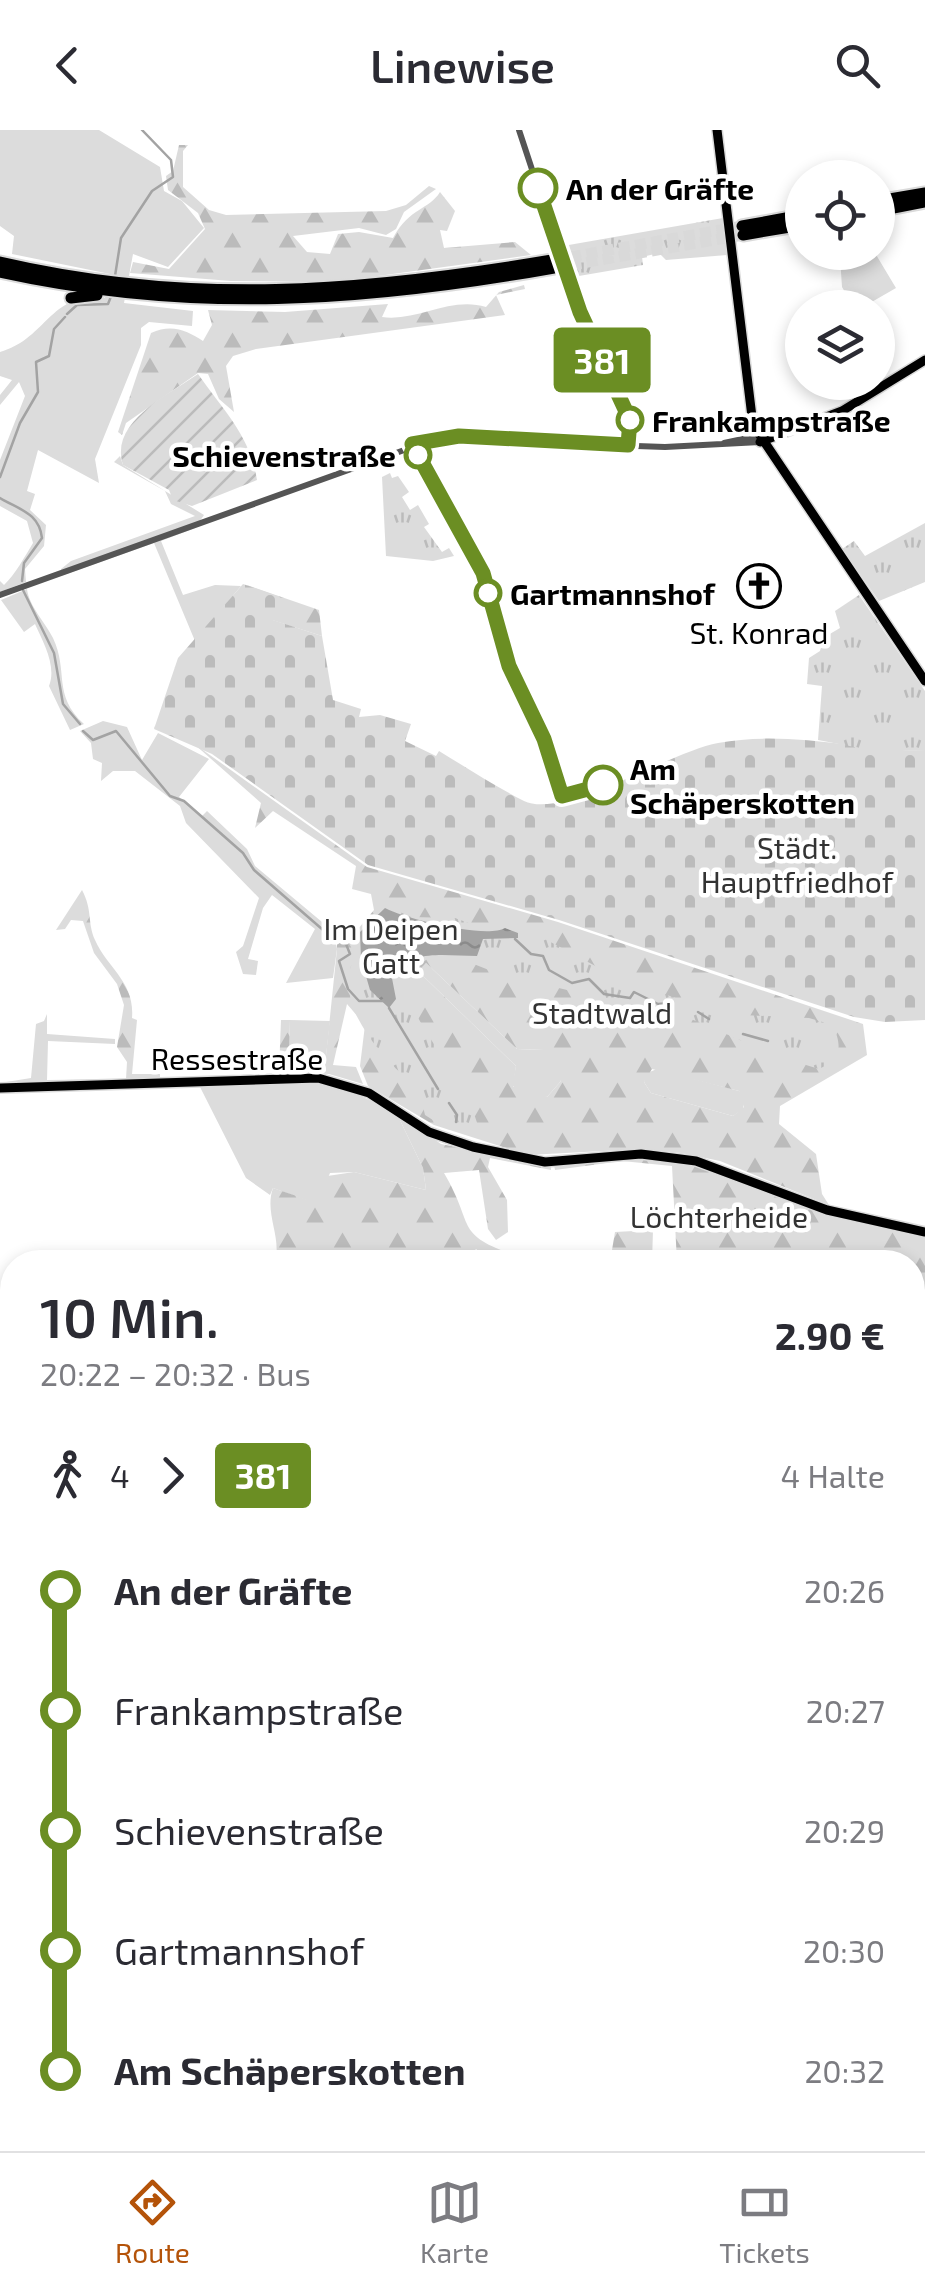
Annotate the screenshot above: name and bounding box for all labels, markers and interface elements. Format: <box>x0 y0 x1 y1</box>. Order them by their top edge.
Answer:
icon: back <box>40 38 95 93</box>
text: Linewise <box>370 38 555 92</box>
icon: search <box>830 38 885 93</box>
map controls <box>785 160 895 400</box>
button: locate <box>785 160 895 270</box>
marker: An der Gräfte <box>519 169 557 207</box>
place label: An der Gräfte <box>566 170 754 206</box>
button: layers <box>785 290 895 400</box>
line badge: 381 <box>544 328 660 392</box>
text: 381 <box>574 339 630 381</box>
place label: Frankampstraße <box>652 402 891 438</box>
marker: Frankampstraße <box>617 407 643 433</box>
place label: Schievenstraße <box>172 437 396 473</box>
marker: Schievenstraße <box>405 442 431 468</box>
church icon: St. Konrad <box>736 563 782 609</box>
place label: Gartmannshof <box>510 575 716 611</box>
marker: Gartmannshof <box>475 580 501 606</box>
place label: St. Konrad <box>689 614 829 650</box>
place label: Am Schäperskotten <box>630 750 855 820</box>
marker: Am Schäperskotten <box>584 766 622 804</box>
park label: Städt. Hauptfriedhof <box>701 829 894 899</box>
park label: Im Deipen Gatt <box>323 910 459 980</box>
park label: Stadtwald <box>532 994 672 1030</box>
street label: Ressestraße <box>151 1040 323 1076</box>
park label: Löchterheide <box>630 1198 808 1234</box>
text: 10 Min. <box>40 1283 219 1349</box>
text: 2.90 € <box>775 1312 885 1358</box>
text: 20:22 – 20:32 · Bus <box>40 1354 311 1392</box>
icon: walk <box>40 1448 95 1503</box>
icon: forward <box>145 1448 200 1503</box>
text: 381 <box>235 1454 291 1496</box>
text: 4 <box>110 1456 130 1494</box>
text: 4 Halte <box>781 1456 885 1494</box>
text: An der Gräfte <box>114 1567 352 1613</box>
text: 20:26 <box>804 1571 885 1609</box>
text: Frankampstraße <box>114 1687 404 1733</box>
text: 20:27 <box>806 1691 885 1729</box>
text: Schievenstraße <box>114 1807 384 1853</box>
text: 20:29 <box>804 1811 885 1849</box>
text: Gartmannshof <box>114 1927 364 1973</box>
text: 20:30 <box>803 1931 885 1969</box>
text: Am Schäperskotten <box>114 2047 466 2093</box>
text: 20:32 <box>804 2051 885 2089</box>
tab: Route <box>115 2175 190 2269</box>
tab: Karte <box>420 2175 489 2269</box>
tab: Tickets <box>719 2175 810 2269</box>

